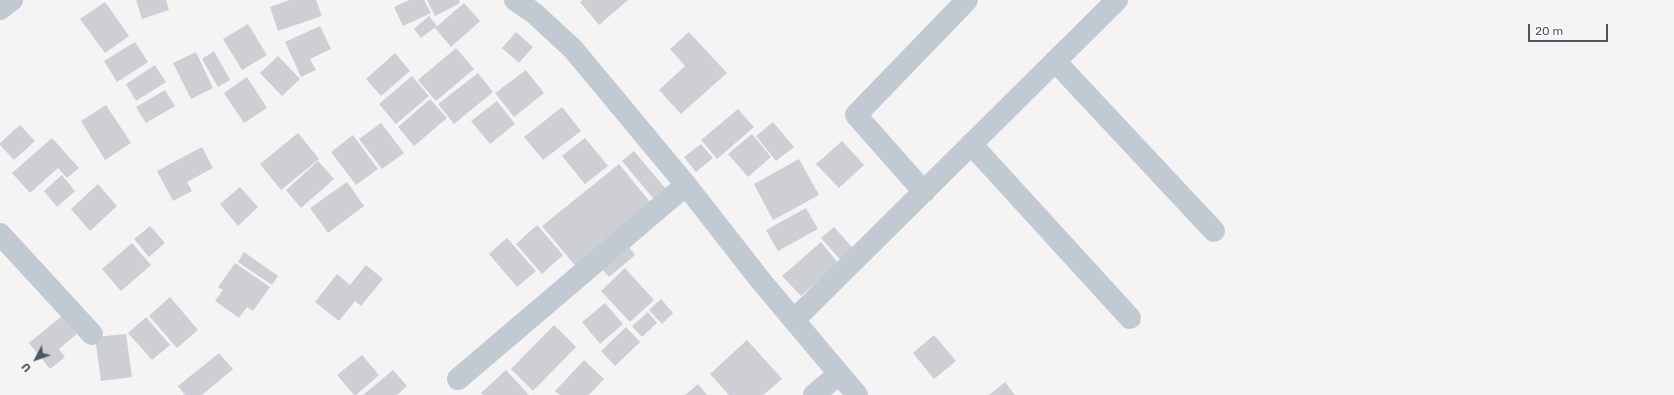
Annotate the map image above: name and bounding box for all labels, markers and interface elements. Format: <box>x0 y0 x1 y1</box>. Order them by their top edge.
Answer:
scale bar <box>1530 16 1610 42</box>
text: 20 m <box>1535 24 1563 38</box>
north arrow <box>16 339 56 379</box>
text: U <box>19 360 34 374</box>

